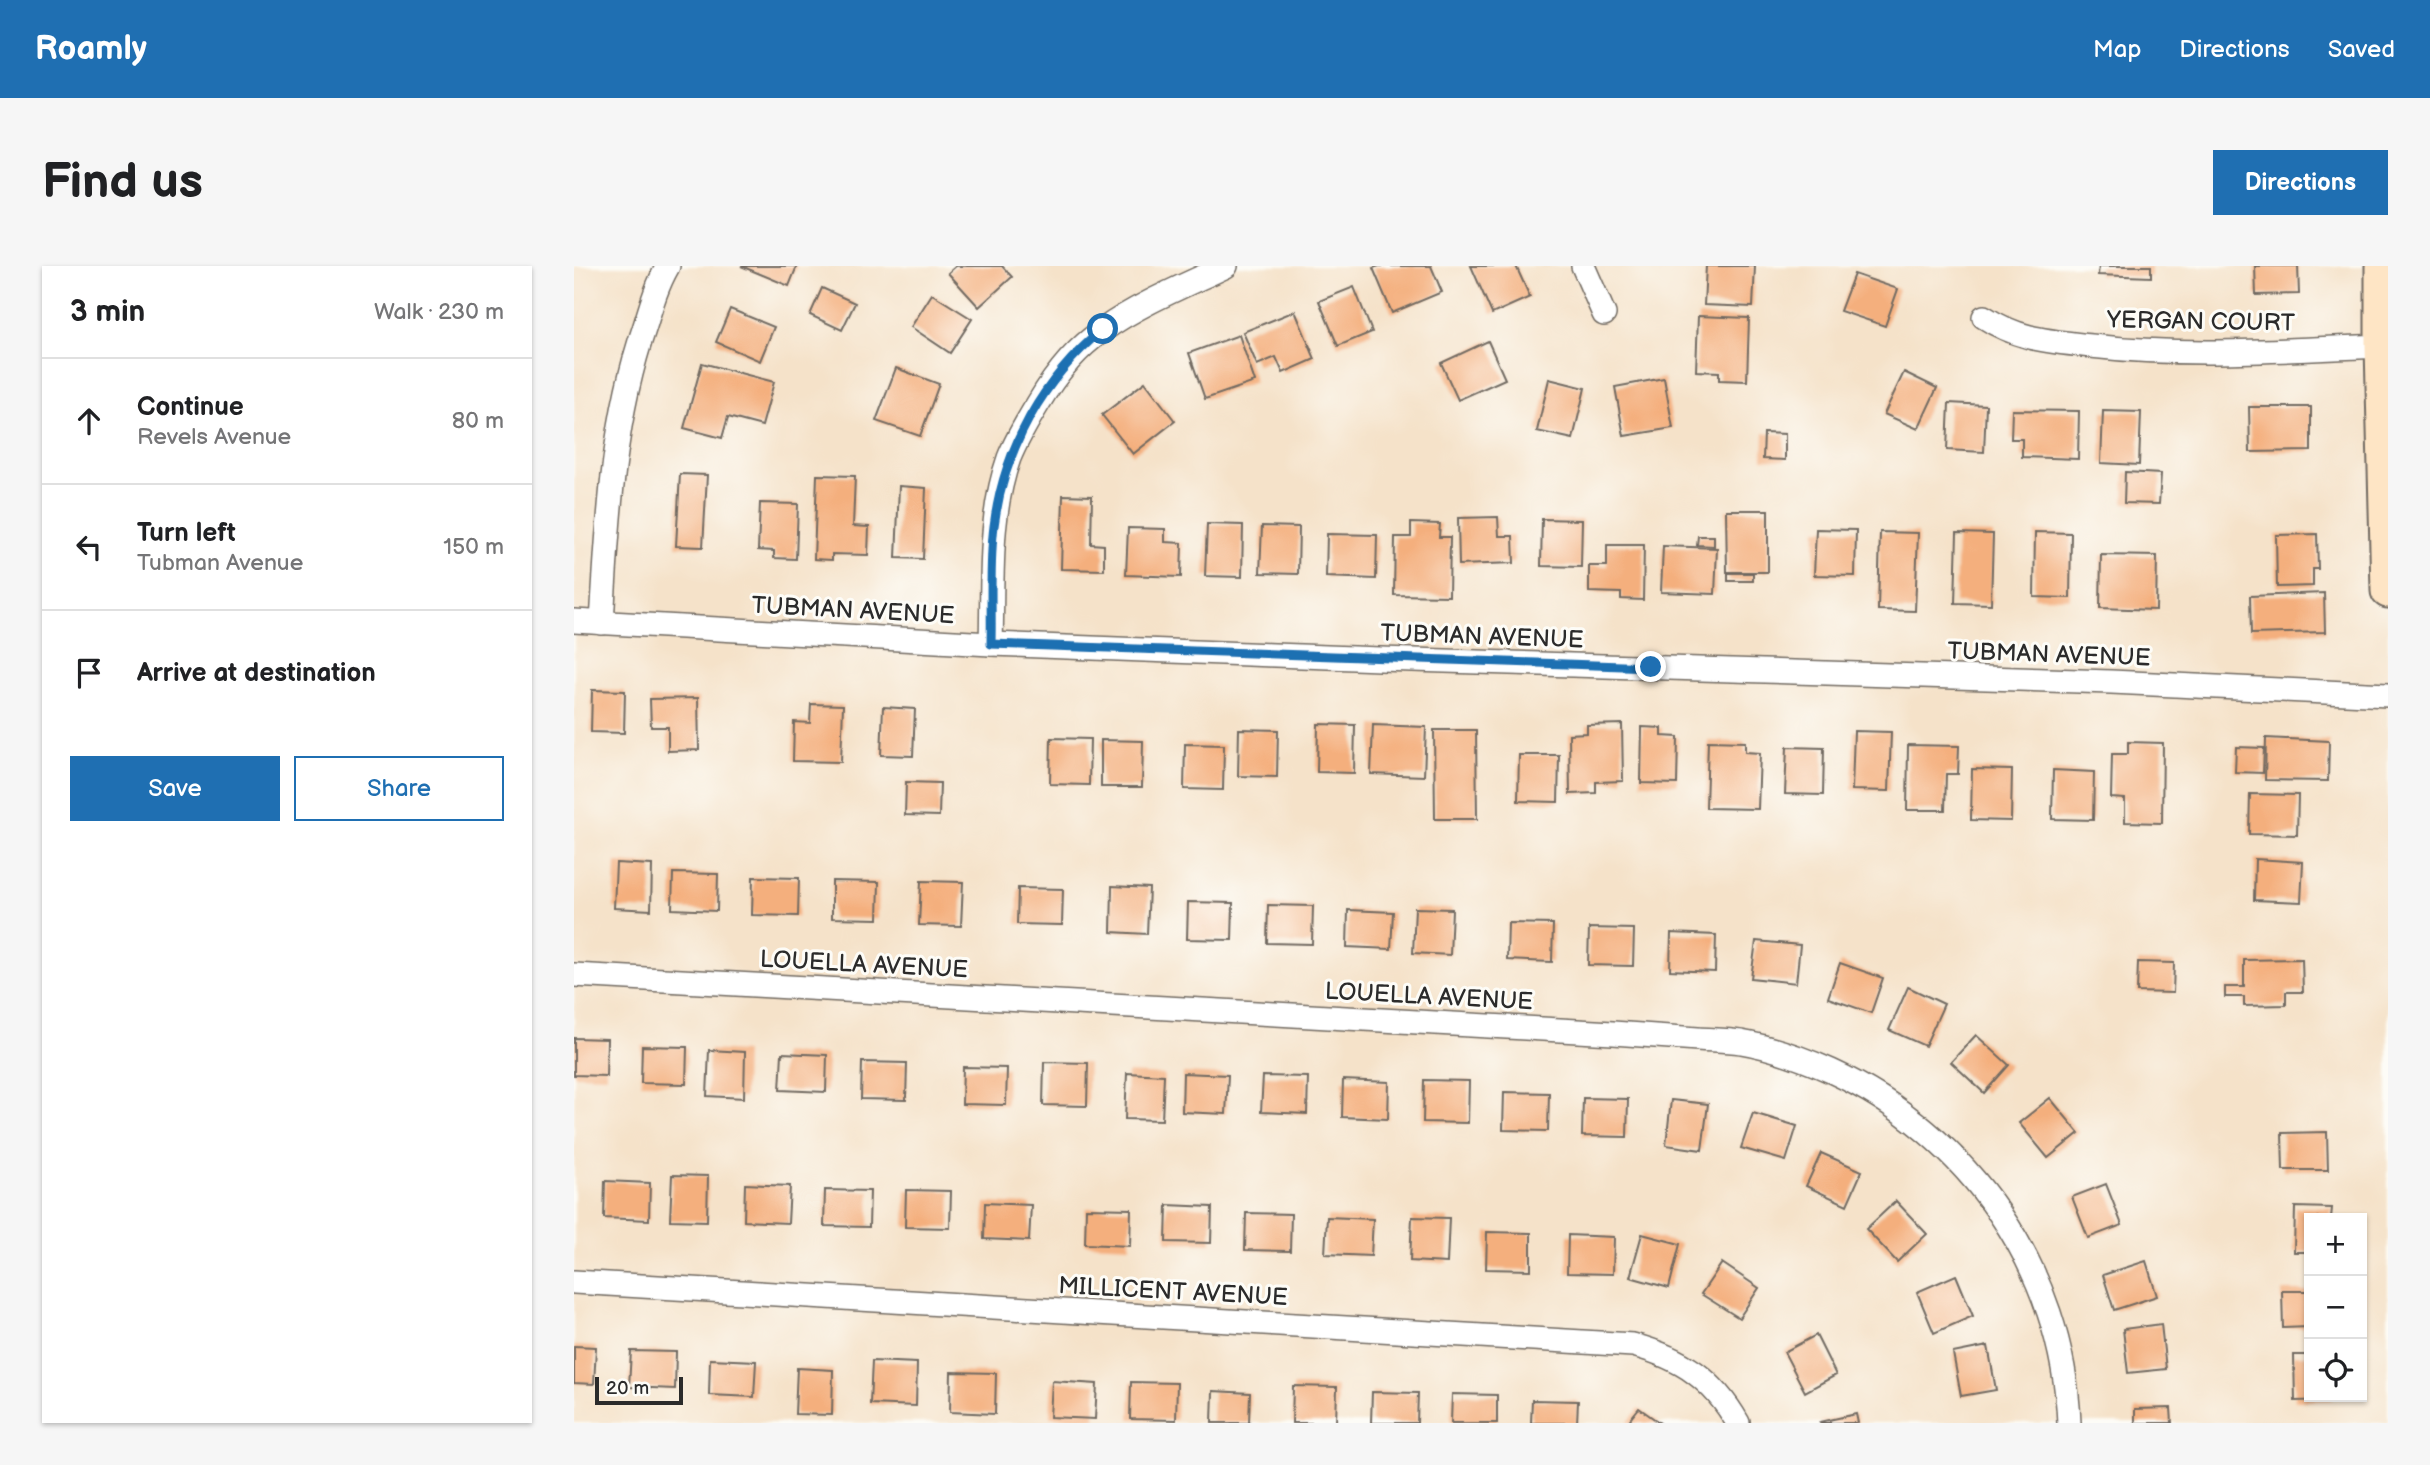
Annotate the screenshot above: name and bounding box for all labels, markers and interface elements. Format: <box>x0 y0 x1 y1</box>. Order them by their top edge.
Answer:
text: Roamly <box>35 29 147 69</box>
text: Map <box>2093 35 2141 64</box>
text: Directions <box>2179 35 2290 64</box>
text: Saved <box>2328 35 2395 64</box>
button: Directions <box>2213 150 2388 215</box>
text: Find us <box>42 153 203 212</box>
text: 3 min <box>70 294 145 330</box>
text: Walk · 230 m <box>374 298 504 326</box>
street label: YERGAN COURT <box>2106 305 2296 338</box>
route start <box>1087 313 1118 344</box>
text: Continue <box>137 392 244 423</box>
icon: ahead <box>70 402 108 440</box>
text: 80 m <box>452 407 504 435</box>
text: Revels Avenue <box>137 423 291 451</box>
text: Turn left <box>137 518 236 549</box>
icon: left <box>70 528 108 566</box>
text: 150 m <box>443 533 504 561</box>
text: Tubman Avenue <box>137 549 303 577</box>
street label: TUBMAN AVENUE <box>751 591 955 630</box>
street label: TUBMAN AVENUE <box>1380 618 1584 655</box>
street label: TUBMAN AVENUE <box>1947 636 2151 673</box>
route end <box>1635 651 1666 682</box>
icon: arrive <box>70 654 108 692</box>
text: Arrive at destination <box>137 658 376 689</box>
button: Save <box>70 756 280 821</box>
button: Share <box>294 756 504 821</box>
street label: LOUELLA AVENUE <box>759 945 969 984</box>
street label: LOUELLA AVENUE <box>1324 977 1534 1016</box>
map controls <box>2304 1213 2367 1402</box>
button: + <box>2304 1213 2367 1276</box>
street label: MILLICENT AVENUE <box>1058 1271 1288 1312</box>
button: − <box>2304 1276 2367 1339</box>
button: locate <box>2304 1339 2367 1402</box>
scale bar <box>595 1374 682 1406</box>
text: 20 m <box>606 1377 649 1400</box>

